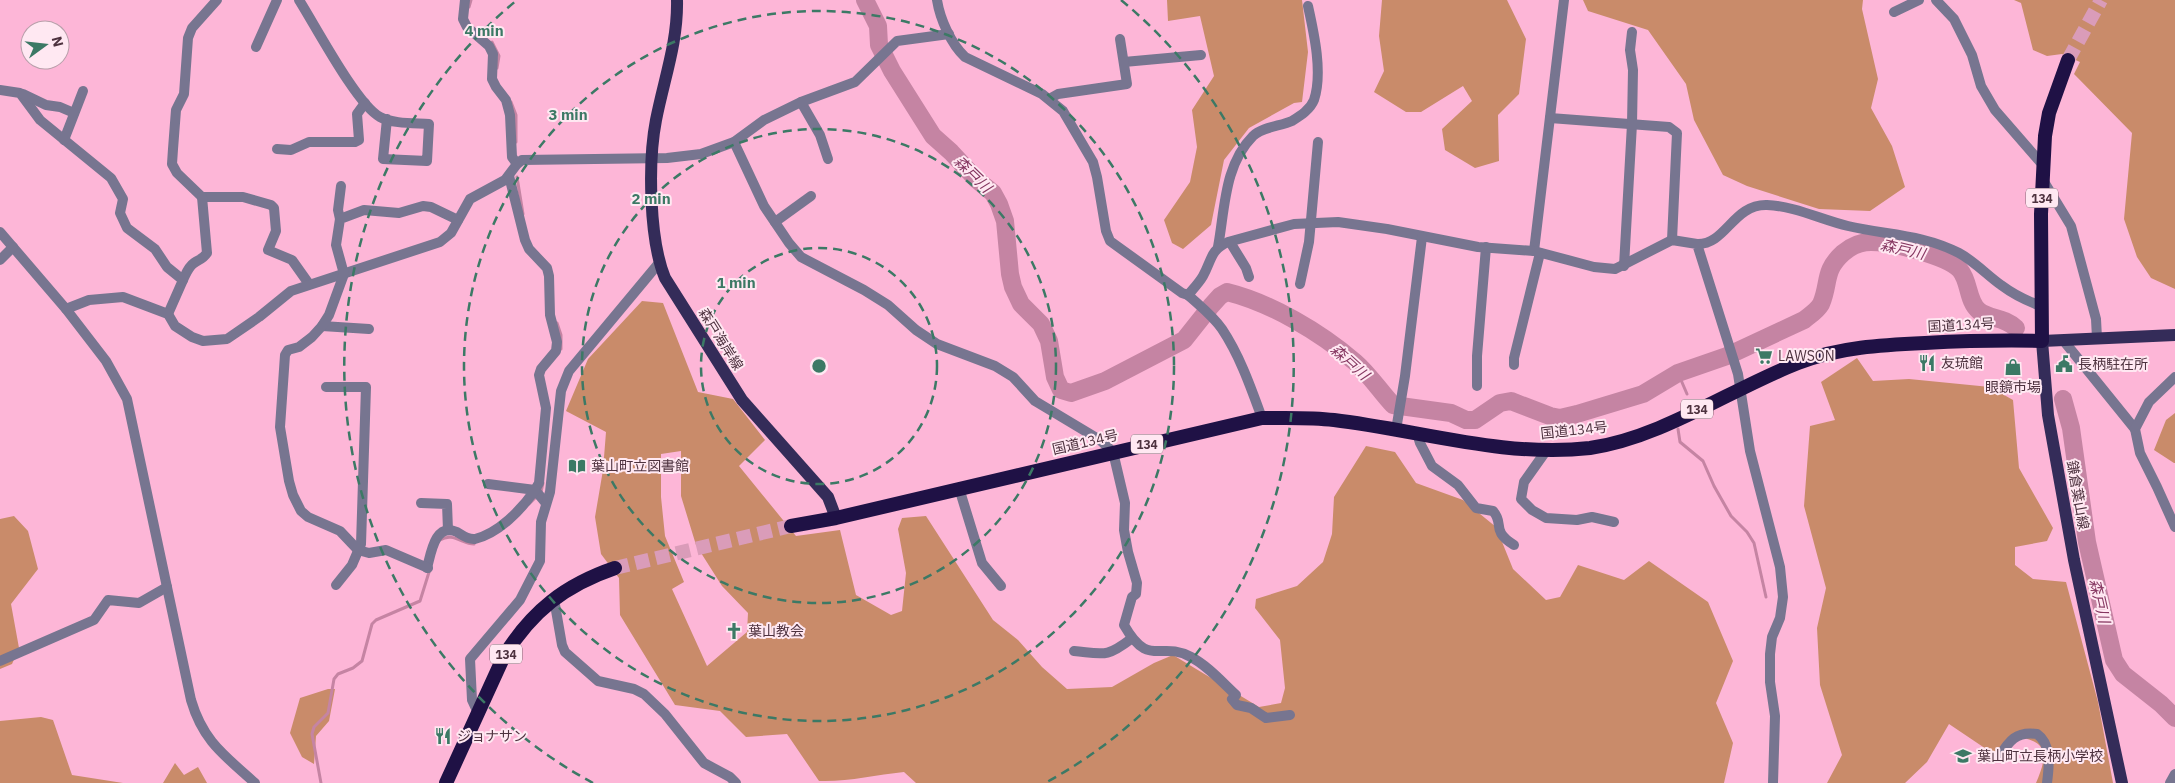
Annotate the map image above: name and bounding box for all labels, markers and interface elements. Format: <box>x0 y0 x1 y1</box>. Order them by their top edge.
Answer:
north arrow <box>20 20 70 70</box>
text: 4 min <box>464 21 504 40</box>
text: N <box>48 34 68 49</box>
text: 3 min <box>548 105 588 124</box>
water label: 森戸川 <box>950 152 997 198</box>
road number: 134 <box>2026 188 2058 208</box>
text: 2 min <box>631 189 671 208</box>
water label: 森戸川 <box>1879 235 1929 264</box>
text: 1 min <box>716 273 756 292</box>
street label: 森戸海岸線 <box>695 305 747 373</box>
street label: 国道134号 <box>1927 314 1995 336</box>
water label: 森戸川 <box>1327 340 1375 385</box>
supermarket icon: LAWSON <box>1754 346 1774 366</box>
place label: LAWSON <box>1778 347 1835 365</box>
restaurant icon: 友琉館 <box>1917 353 1937 373</box>
place label: 友琉館 <box>1941 354 1983 372</box>
public building icon: 長柄駐在所 <box>2054 354 2074 374</box>
place label: 長柄駐在所 <box>2078 355 2148 373</box>
centre of rings <box>810 357 828 375</box>
shop icon: 眼鏡市場 <box>2003 357 2023 377</box>
place label: 眼鏡市場 <box>1985 378 2041 396</box>
road number: 134 <box>1681 399 1713 418</box>
street label: 国道134号 <box>1540 418 1608 442</box>
street label: 国道134号 <box>1050 426 1120 458</box>
road number: 134 <box>1131 434 1163 454</box>
library icon: 葉山町立図書館 <box>567 456 587 476</box>
place label: 葉山町立図書館 <box>591 457 689 475</box>
street label: 鎌倉葉山線 <box>2063 459 2093 531</box>
water label: 森戸川 <box>2086 577 2115 627</box>
church icon: 葉山教会 <box>724 621 744 641</box>
place label: 葉山教会 <box>748 622 804 640</box>
road number: 134 <box>490 644 522 664</box>
restaurant icon: ジョナサン <box>433 726 453 746</box>
place label: ジョナサン <box>457 727 527 745</box>
school or university icon: 葉山町立長柄小学校 <box>1953 746 1973 766</box>
place label: 葉山町立長柄小学校 <box>1977 747 2103 765</box>

